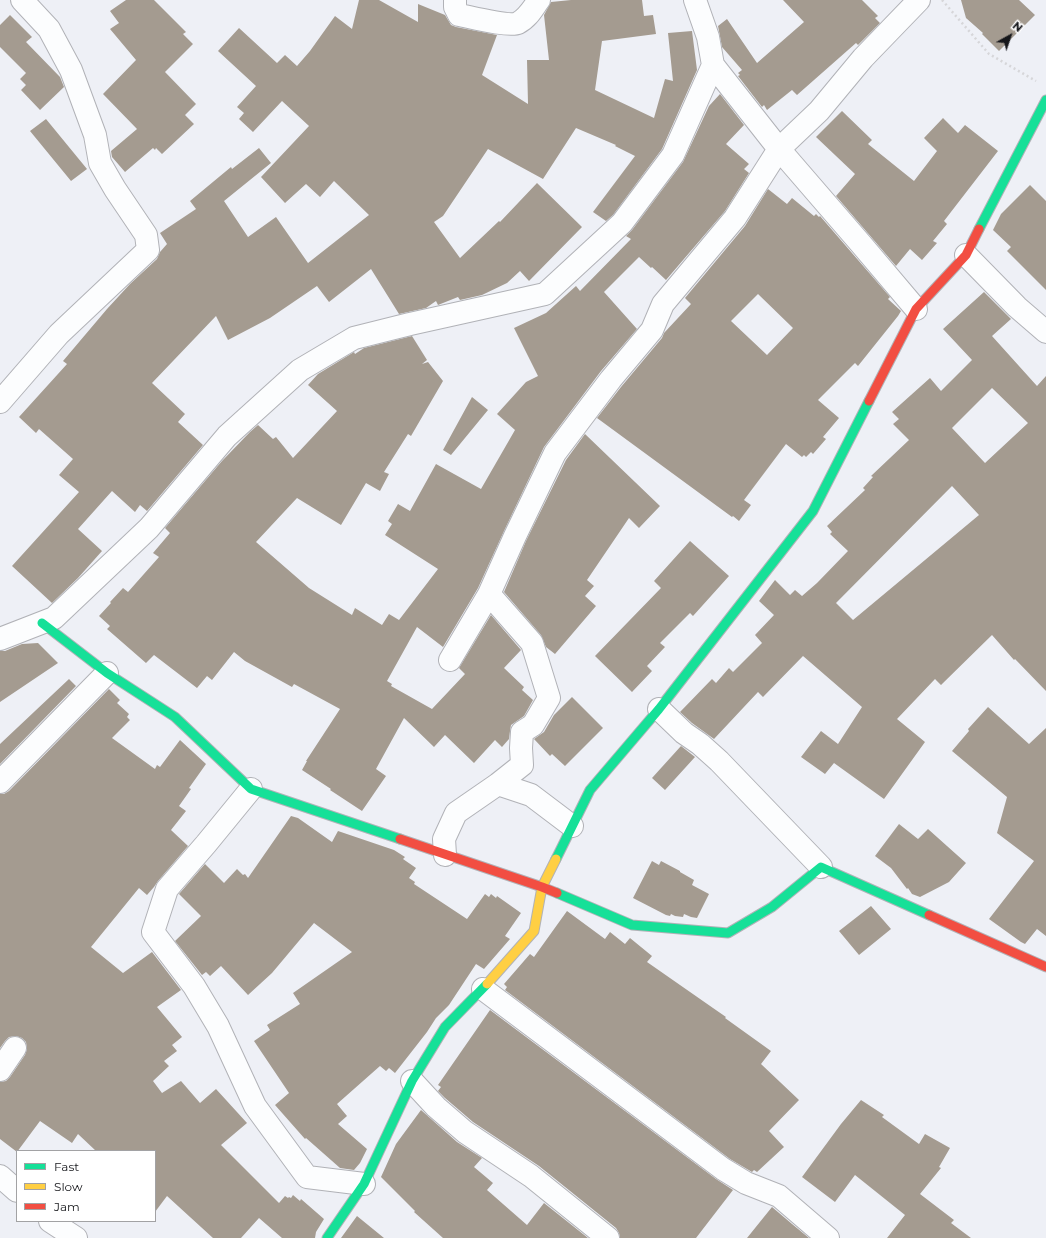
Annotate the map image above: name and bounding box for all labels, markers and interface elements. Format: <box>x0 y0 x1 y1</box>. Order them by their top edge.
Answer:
north arrow <box>990 16 1030 56</box>
text: N <box>1010 19 1026 35</box>
legend <box>16 1150 156 1222</box>
text: Fast <box>54 1159 79 1174</box>
text: Slow <box>54 1179 83 1194</box>
text: Jam <box>54 1199 80 1214</box>

